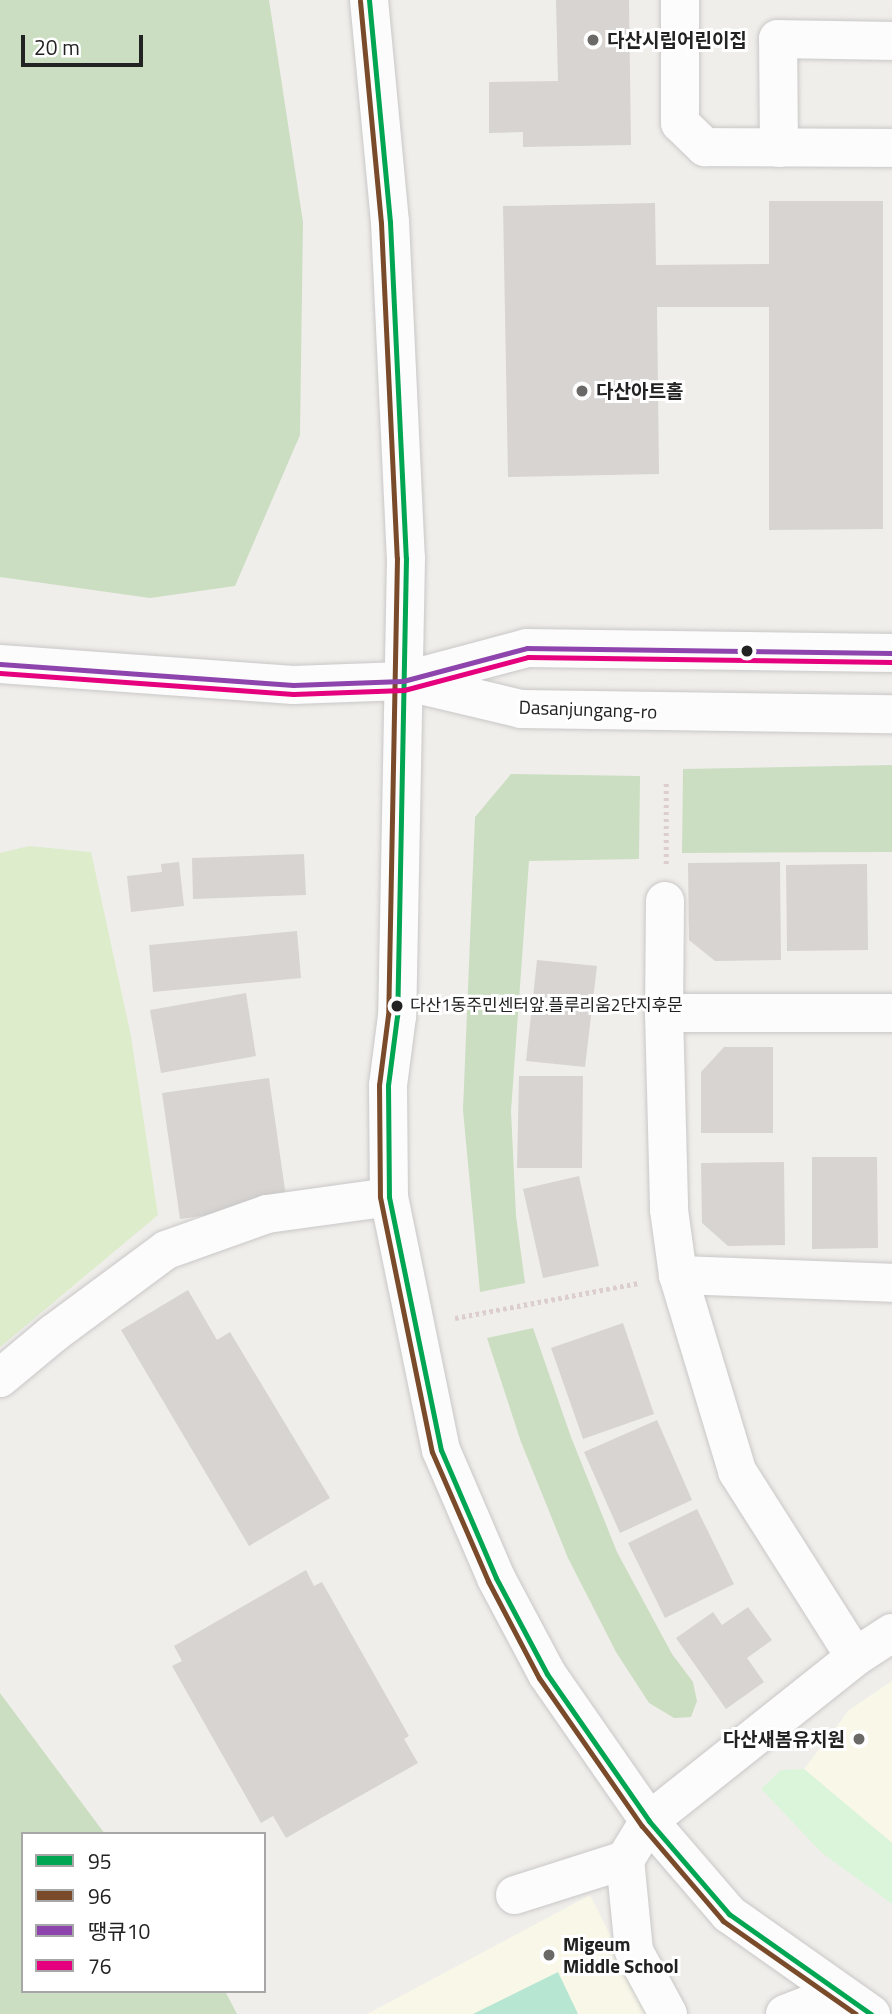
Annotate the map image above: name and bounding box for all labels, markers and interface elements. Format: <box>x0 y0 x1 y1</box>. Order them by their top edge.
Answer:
scale bar <box>24 21 147 65</box>
place label: 다산시립어린이집 <box>607 29 747 51</box>
text: 20 m <box>34 31 80 63</box>
marker: 다산시립어린이집 <box>585 32 601 48</box>
place label: 다산아트홀 <box>596 380 683 402</box>
marker: 다산아트홀 <box>574 383 590 399</box>
unlabelled marker <box>740 644 754 658</box>
street label: Dasanjungang-ro <box>518 695 658 723</box>
place label: 다산1동주민센터앞.플루리움2단지후문 <box>410 996 683 1016</box>
marker: 다산1동주민센터앞.플루리움2단지후문 <box>390 999 404 1013</box>
place label: 다산새봄유치원 <box>723 1728 845 1750</box>
marker: 다산새봄유치원 <box>851 1731 867 1747</box>
legend <box>21 1832 266 1993</box>
text: 95 <box>88 1845 112 1877</box>
text: 96 <box>88 1880 112 1912</box>
text: 땡큐10 <box>88 1915 150 1947</box>
place label: Migeum Middle School <box>563 1933 679 1977</box>
marker: Migeum Middle School <box>541 1947 557 1963</box>
text: 76 <box>88 1950 112 1982</box>

